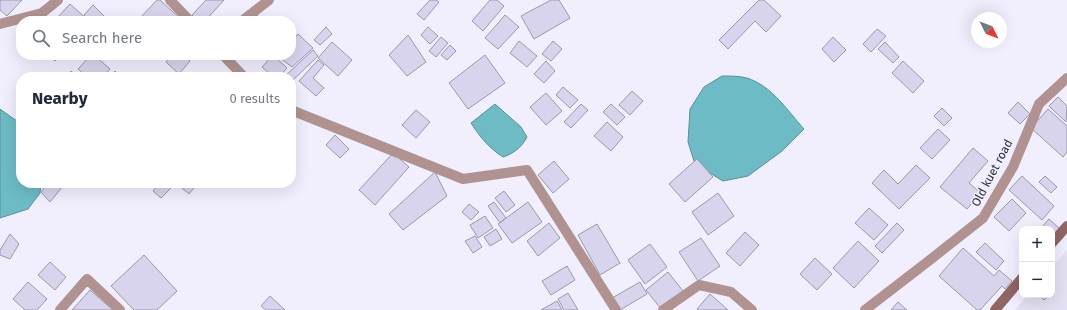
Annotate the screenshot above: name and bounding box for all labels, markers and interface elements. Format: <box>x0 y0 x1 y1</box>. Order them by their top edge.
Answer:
north arrow <box>971 12 1007 48</box>
search box <box>16 16 296 60</box>
icon: search <box>30 27 52 49</box>
text: Search here <box>62 29 142 47</box>
text: Nearby <box>32 88 87 109</box>
text: 0 results <box>229 91 280 106</box>
street label: Old kuet road <box>968 137 1016 209</box>
map controls <box>1019 226 1055 298</box>
button: + <box>1019 226 1055 262</box>
button: − <box>1019 262 1055 298</box>

